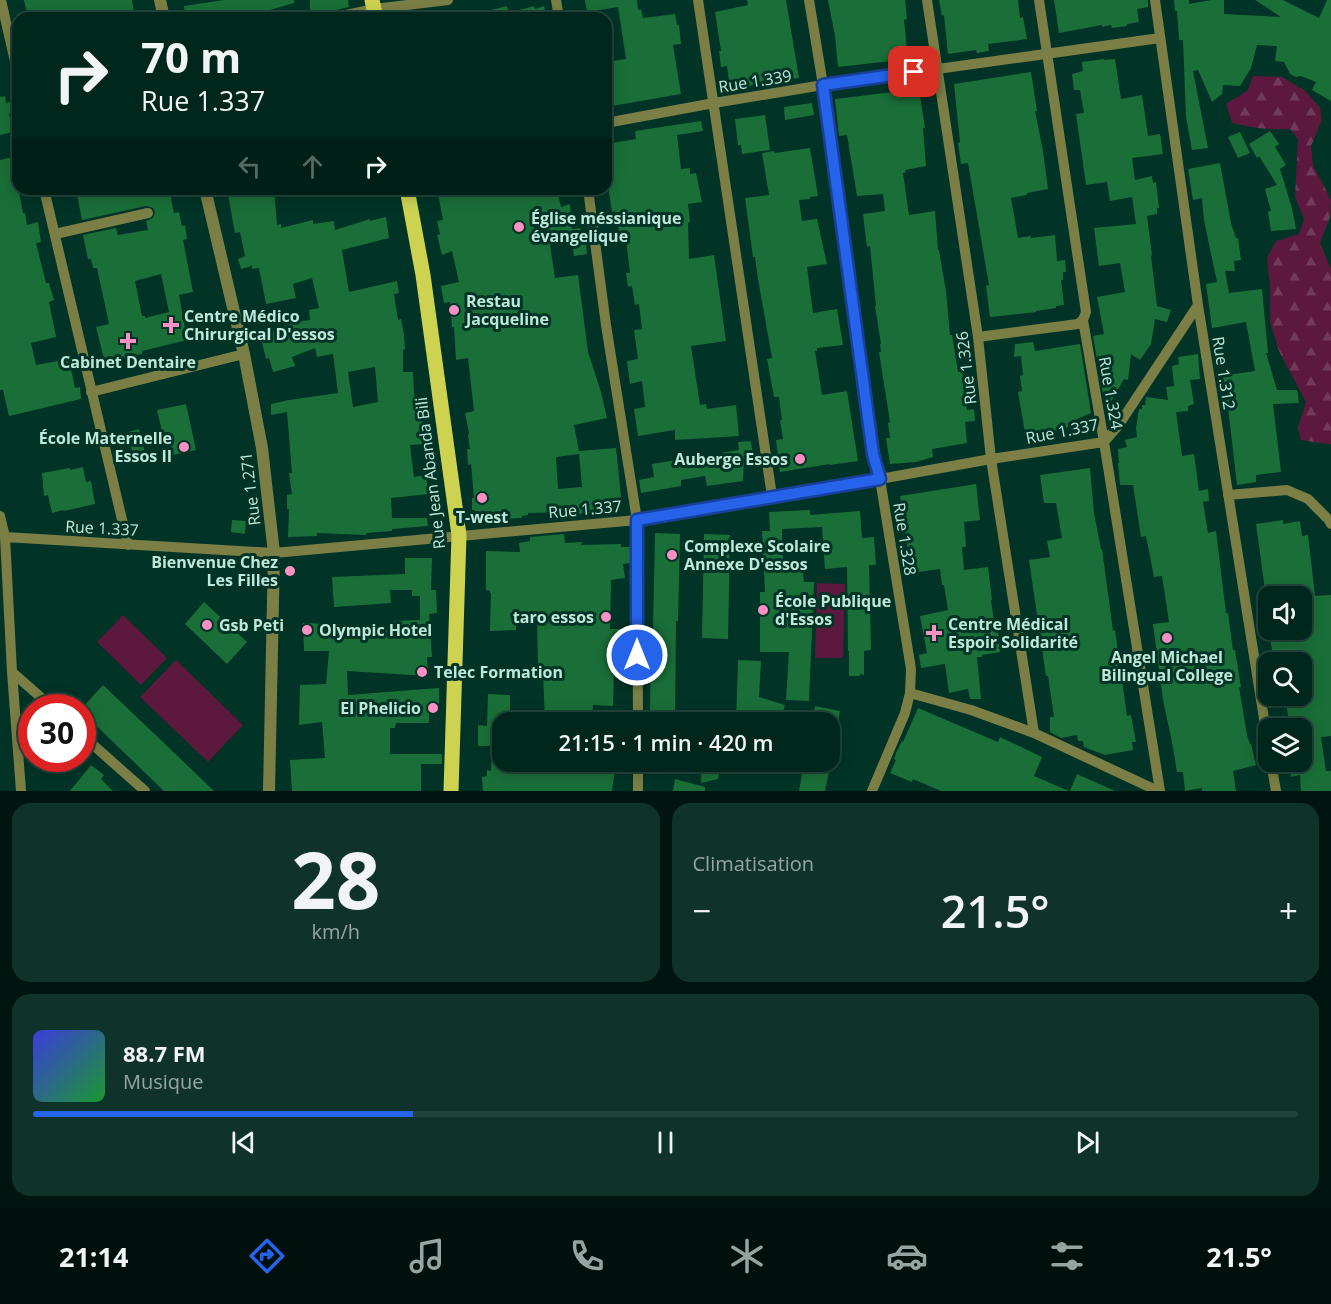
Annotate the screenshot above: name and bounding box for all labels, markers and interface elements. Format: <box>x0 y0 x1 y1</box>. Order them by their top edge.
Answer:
text: 70 m <box>141 28 241 85</box>
icon: right <box>42 36 120 114</box>
pin <box>888 46 939 97</box>
icon: arrive <box>897 55 930 88</box>
street label: Rue 1.339 <box>717 64 793 98</box>
text: Rue 1.337 <box>141 82 265 119</box>
icon: left <box>233 150 266 183</box>
icon: ahead <box>296 150 329 183</box>
icon: right <box>359 150 392 183</box>
place label: Église méssianique évangelique <box>531 207 681 247</box>
marker: Église méssianique évangelique <box>512 220 526 234</box>
place label: Restau Jacqueline <box>464 290 549 330</box>
marker: Restau Jacqueline <box>447 303 461 317</box>
place label: Centre Médico Chirurgical D'essos <box>184 305 335 345</box>
marker: Centre Médico Chirurgical D'essos <box>162 316 180 334</box>
street label: Rue 1.326 <box>951 330 981 406</box>
marker: Cabinet Dentaire <box>119 332 137 350</box>
street label: Rue 1.312 <box>1207 335 1241 411</box>
place label: Cabinet Dentaire <box>60 351 196 373</box>
street label: Rue 1.324 <box>1094 355 1128 431</box>
street label: Rue Jean Abanda Bili <box>410 396 450 550</box>
street label: Rue 1.337 <box>1024 413 1100 449</box>
place label: École Maternelle Essos II <box>39 427 172 467</box>
marker: École Maternelle Essos II <box>177 440 191 454</box>
place label: Auberge Essos <box>674 448 788 470</box>
street label: Rue 1.271 <box>235 451 265 527</box>
marker: Auberge Essos <box>793 452 807 466</box>
marker: T-west <box>475 491 489 505</box>
street label: Rue 1.337 <box>547 495 623 523</box>
street label: Rue 1.328 <box>888 501 922 577</box>
place label: T-west <box>456 506 508 528</box>
street label: Rue 1.337 <box>65 515 139 541</box>
place label: Complexe Scolaire Annexe D'essos <box>684 535 830 575</box>
marker: Complexe Scolaire Annexe D'essos <box>665 548 679 562</box>
place label: Bienvenue Chez Les Filles <box>151 551 278 591</box>
marker: Bienvenue Chez Les Filles <box>283 564 297 578</box>
map controls <box>1258 586 1312 772</box>
button: sound <box>1258 586 1312 640</box>
place label: École Publique d'Essos <box>775 590 891 630</box>
marker: École Publique d'Essos <box>756 603 770 617</box>
place label: taro essos <box>513 606 594 628</box>
marker: taro essos <box>599 610 613 624</box>
place label: Centre Médical Espoir Solidarité <box>948 613 1078 653</box>
place label: Gsb Peti <box>219 614 284 636</box>
marker: Gsb Peti <box>200 618 214 632</box>
place label: Olympic Hotel <box>319 619 432 641</box>
marker: Olympic Hotel <box>300 623 314 637</box>
position arrow <box>605 623 669 687</box>
marker: Centre Médical Espoir Solidarité <box>925 624 943 642</box>
marker: Angel Michael Bilingual College <box>1160 631 1174 645</box>
place label: Angel Michael Bilingual College <box>1101 646 1233 686</box>
button: search <box>1258 652 1312 706</box>
place label: Telec Formation <box>434 661 563 683</box>
marker: Telec Formation <box>415 665 429 679</box>
speed limit sign: 30 <box>18 694 96 772</box>
place label: El Phelicio <box>340 697 421 719</box>
marker: El Phelicio <box>426 701 440 715</box>
button: layers <box>1258 718 1312 772</box>
text: 21:15 · 1 min · 420 m <box>558 727 774 757</box>
text: 28 <box>291 826 380 932</box>
text: Climatisation <box>693 850 814 877</box>
text: 21.5° <box>941 880 1050 941</box>
text: − <box>693 888 711 933</box>
text: + <box>1279 888 1298 933</box>
text: km/h <box>311 918 360 945</box>
text: 88.7 FM <box>123 1038 206 1068</box>
text: Musique <box>123 1068 204 1095</box>
icon: previous <box>227 1126 260 1159</box>
icon: pause <box>649 1126 682 1159</box>
icon: next <box>1071 1126 1104 1159</box>
icon: directions <box>246 1235 288 1277</box>
icon: music <box>406 1235 448 1277</box>
icon: phone <box>566 1235 608 1277</box>
icon: climate <box>726 1235 768 1277</box>
icon: car <box>886 1235 928 1277</box>
icon: filters <box>1046 1235 1088 1277</box>
text: 21:14 <box>59 1238 128 1275</box>
text: 21.5° <box>1206 1238 1272 1275</box>

